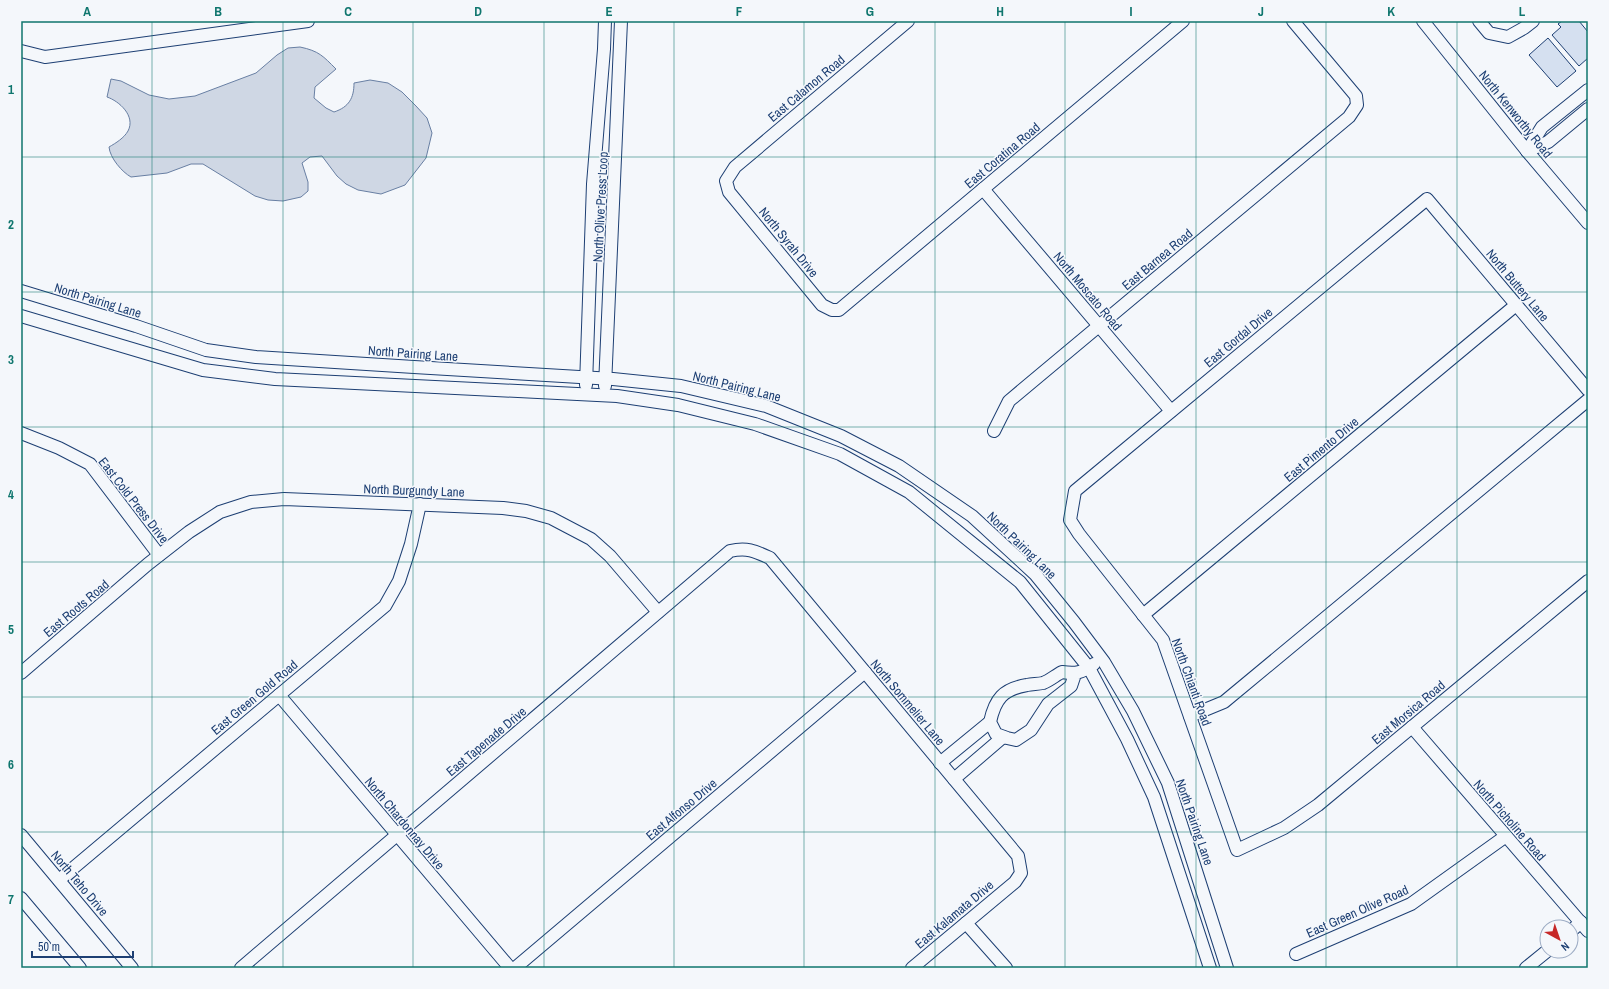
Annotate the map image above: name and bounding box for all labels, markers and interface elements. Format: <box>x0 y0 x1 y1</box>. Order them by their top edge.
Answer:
text: A <box>83 3 91 20</box>
text: B <box>214 3 222 20</box>
text: C <box>344 3 352 20</box>
text: D <box>474 3 482 20</box>
text: E <box>605 3 613 20</box>
text: F <box>736 3 743 20</box>
text: G <box>866 3 874 20</box>
text: H <box>996 3 1004 20</box>
text: I <box>1130 3 1133 20</box>
text: J <box>1258 3 1264 20</box>
text: K <box>1387 3 1395 20</box>
text: L <box>1519 3 1526 20</box>
street label: East Calamon Road <box>764 51 848 126</box>
street label: North Kenworthy Road <box>1475 67 1556 162</box>
text: 1 <box>8 81 14 98</box>
street label: East Coratina Road <box>961 119 1044 192</box>
street label: North Olive Press Loop <box>589 151 612 263</box>
street label: North Syrah Drive <box>755 204 822 281</box>
text: 2 <box>8 216 14 233</box>
street label: East Barnea Road <box>1118 225 1196 294</box>
street label: North Buttery Lane <box>1482 246 1553 325</box>
street label: North Moscato Road <box>1050 248 1126 334</box>
street label: North Pairing Lane <box>52 279 143 322</box>
street label: East Gordal Drive <box>1200 304 1276 371</box>
street label: North Pairing Lane <box>367 342 459 365</box>
text: 3 <box>8 351 14 368</box>
street label: North Pairing Lane <box>691 367 783 406</box>
street label: East Pimento Drive <box>1280 413 1362 486</box>
street label: East Cold Press Drive <box>95 454 173 547</box>
street label: North Burgundy Lane <box>363 480 465 501</box>
text: 4 <box>8 486 14 503</box>
street label: North Pairing Lane <box>983 508 1060 583</box>
street label: East Roots Road <box>40 576 113 641</box>
text: 5 <box>8 621 14 638</box>
street label: North Chianti Road <box>1168 636 1215 728</box>
street label: East Green Gold Road <box>208 656 301 739</box>
street label: North Sommelier Lane <box>867 656 949 749</box>
street label: East Morsica Road <box>1368 677 1449 748</box>
street label: East Tapenade Drive <box>443 703 530 780</box>
text: 6 <box>8 756 14 773</box>
street label: North Chardonnay Drive <box>361 774 448 873</box>
street label: East Alfonso Drive <box>642 775 720 844</box>
street label: North Picholine Road <box>1470 776 1550 864</box>
street label: North Pairing Lane <box>1172 777 1217 868</box>
street label: North Teho Drive <box>47 847 112 920</box>
street label: East Kalamata Drive <box>911 876 997 952</box>
street label: East Green Olive Road <box>1303 881 1411 942</box>
text: 7 <box>8 891 14 908</box>
north arrow <box>1539 919 1579 959</box>
scale bar <box>32 933 133 959</box>
text: 50 m <box>38 939 60 955</box>
text: N <box>1558 939 1572 954</box>

